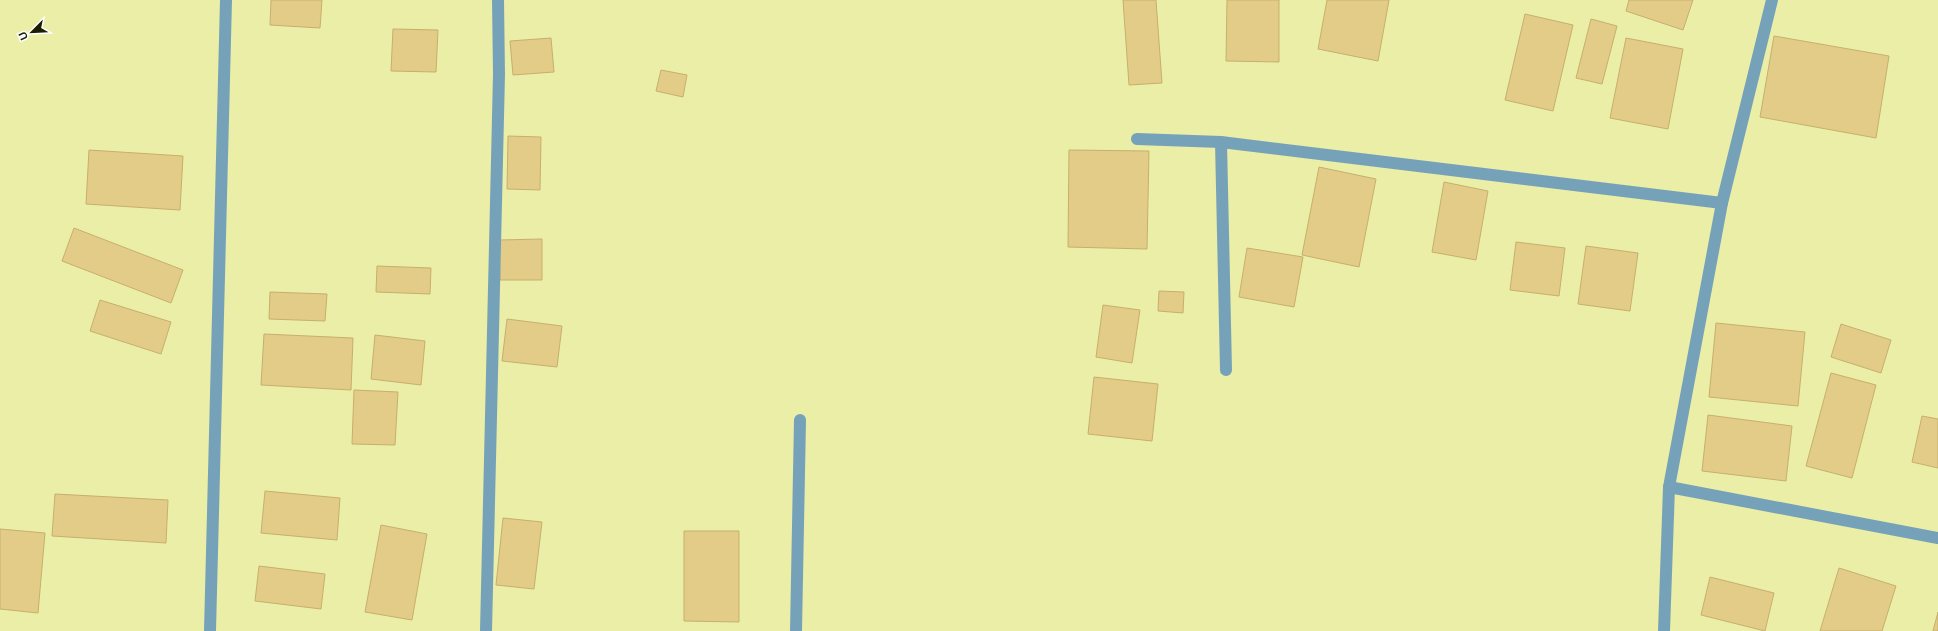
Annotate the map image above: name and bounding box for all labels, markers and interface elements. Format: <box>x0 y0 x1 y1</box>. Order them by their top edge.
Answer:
north arrow <box>12 12 52 52</box>
text: U <box>16 30 30 42</box>

